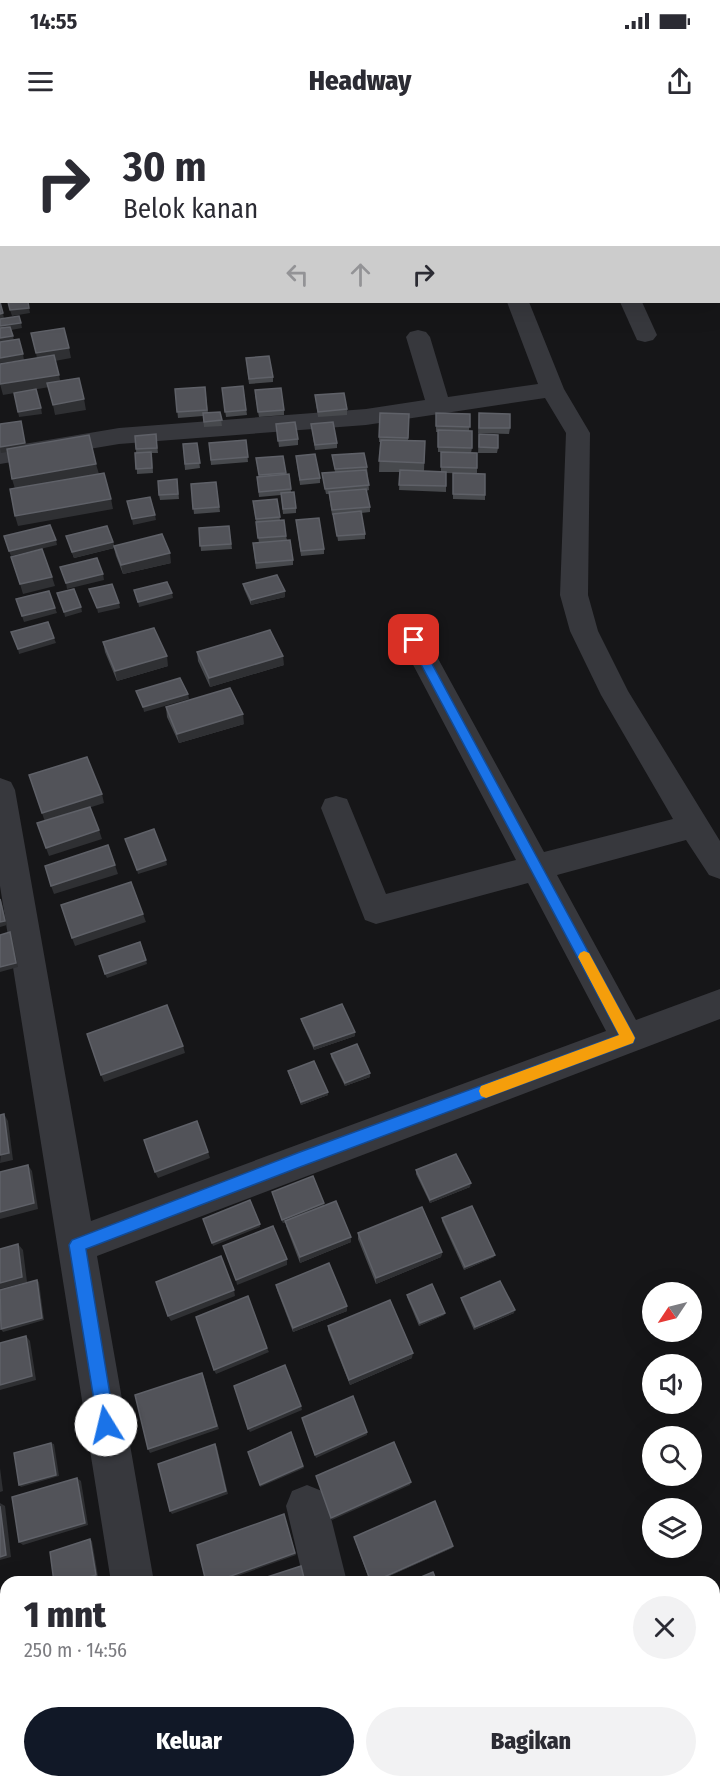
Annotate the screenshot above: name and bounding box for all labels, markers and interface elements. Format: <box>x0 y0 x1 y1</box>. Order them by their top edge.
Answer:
text: 14:55 <box>30 8 77 35</box>
icon: menu <box>24 65 57 98</box>
text: Headway <box>309 65 411 97</box>
icon: share <box>663 65 696 98</box>
text: 30 m <box>123 142 207 192</box>
icon: right <box>24 144 102 222</box>
text: Belok kanan <box>123 193 258 225</box>
icon: left <box>281 258 314 291</box>
icon: ahead <box>344 258 377 291</box>
icon: right <box>407 258 440 291</box>
pin <box>388 614 439 665</box>
icon: arrive <box>397 623 430 656</box>
north arrow <box>642 1282 702 1342</box>
map controls <box>642 1282 702 1558</box>
button: sound <box>642 1354 702 1414</box>
position arrow <box>74 1393 138 1457</box>
button: search <box>642 1426 702 1486</box>
button: layers <box>642 1498 702 1558</box>
text: 1 mnt <box>24 1593 106 1637</box>
button: close <box>633 1596 696 1659</box>
text: 250 m · 14:56 <box>24 1638 127 1662</box>
button: Keluar <box>24 1707 354 1776</box>
button: Bagikan <box>366 1707 696 1776</box>

